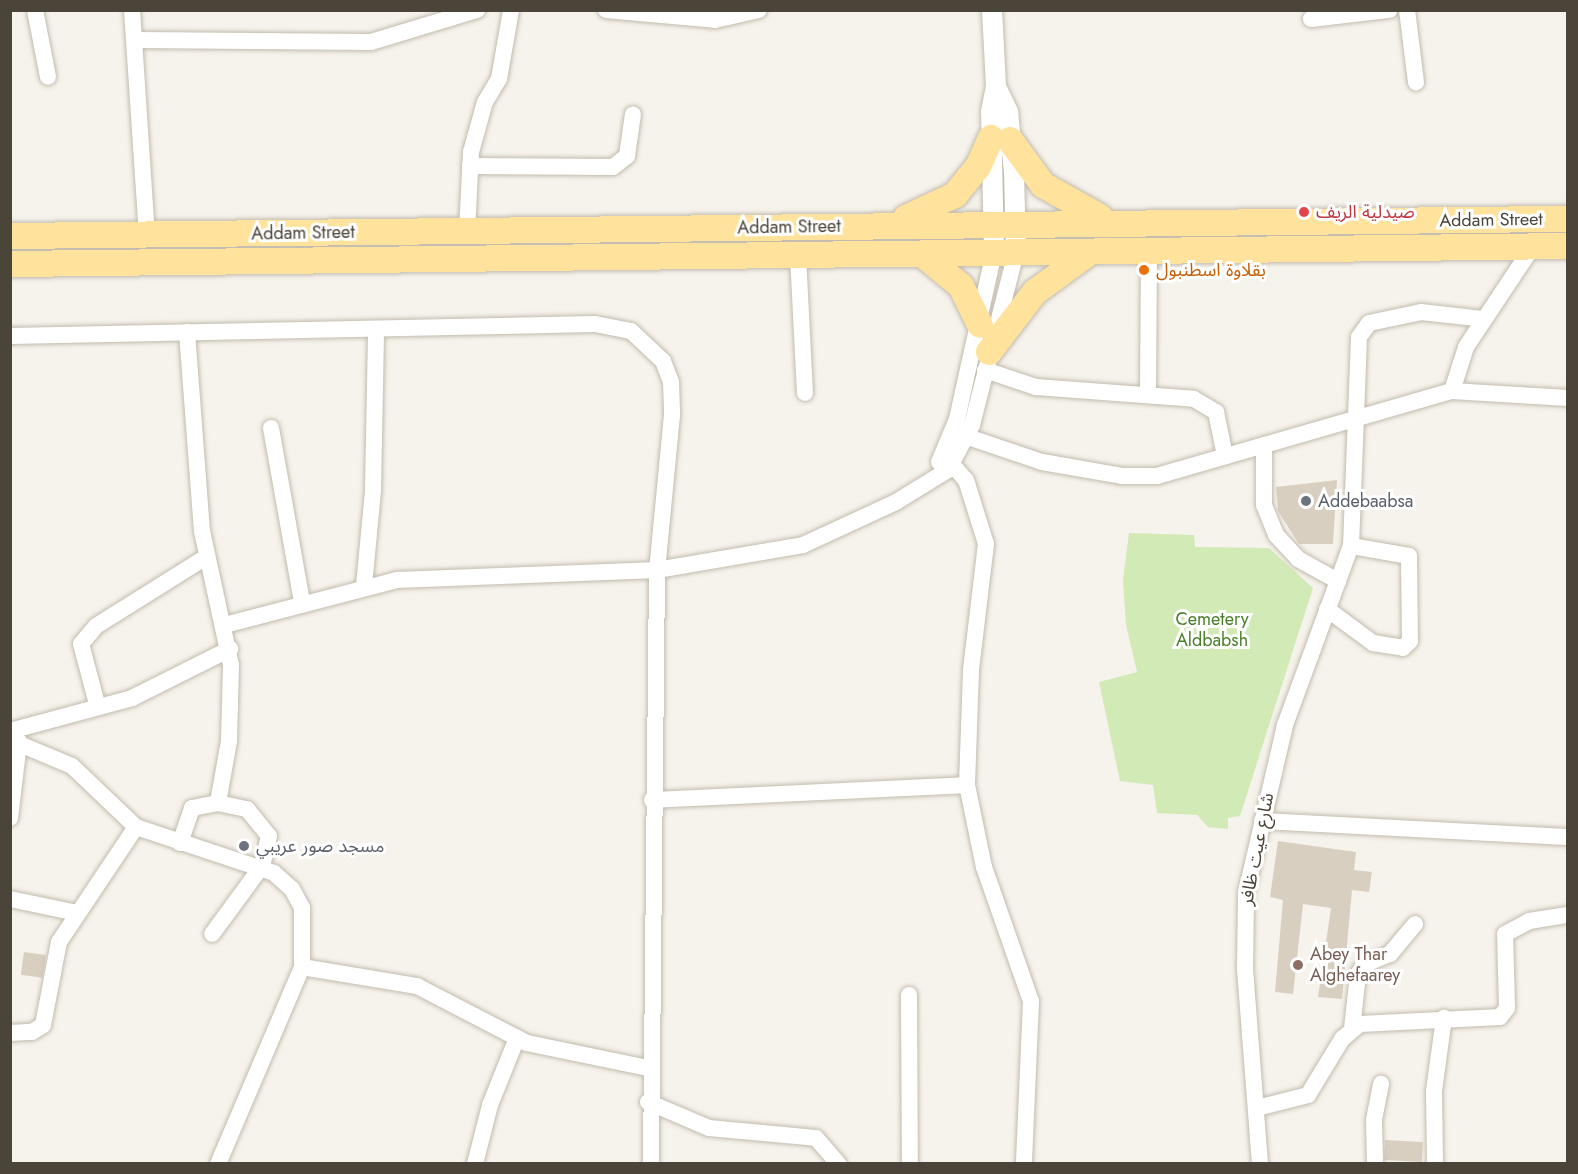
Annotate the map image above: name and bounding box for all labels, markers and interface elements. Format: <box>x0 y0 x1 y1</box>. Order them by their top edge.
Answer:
place label: صيدلية الريف <box>1316 201 1415 223</box>
marker: صيدلية الريف <box>1297 205 1311 219</box>
street label: Addam Street <box>1439 208 1543 232</box>
street label: Addam Street <box>737 215 841 239</box>
street label: Addam Street <box>251 221 355 245</box>
place label: بقلاوة اسطنبول <box>1156 259 1266 281</box>
marker: بقلاوة اسطنبول <box>1137 263 1151 277</box>
place label: Addebaabsa <box>1318 490 1413 512</box>
marker: Addebaabsa <box>1299 494 1313 508</box>
park label: Cemetery Aldbabsh <box>1175 609 1249 652</box>
street label: شارع عيت ظافر <box>1236 791 1278 907</box>
place label: مسجد صور عريبي <box>256 835 384 857</box>
marker: مسجد صور عريبي <box>237 839 251 853</box>
place label: Abey Thar Alghefaarey <box>1310 944 1400 986</box>
marker: Abey Thar Alghefaarey <box>1291 958 1305 972</box>

